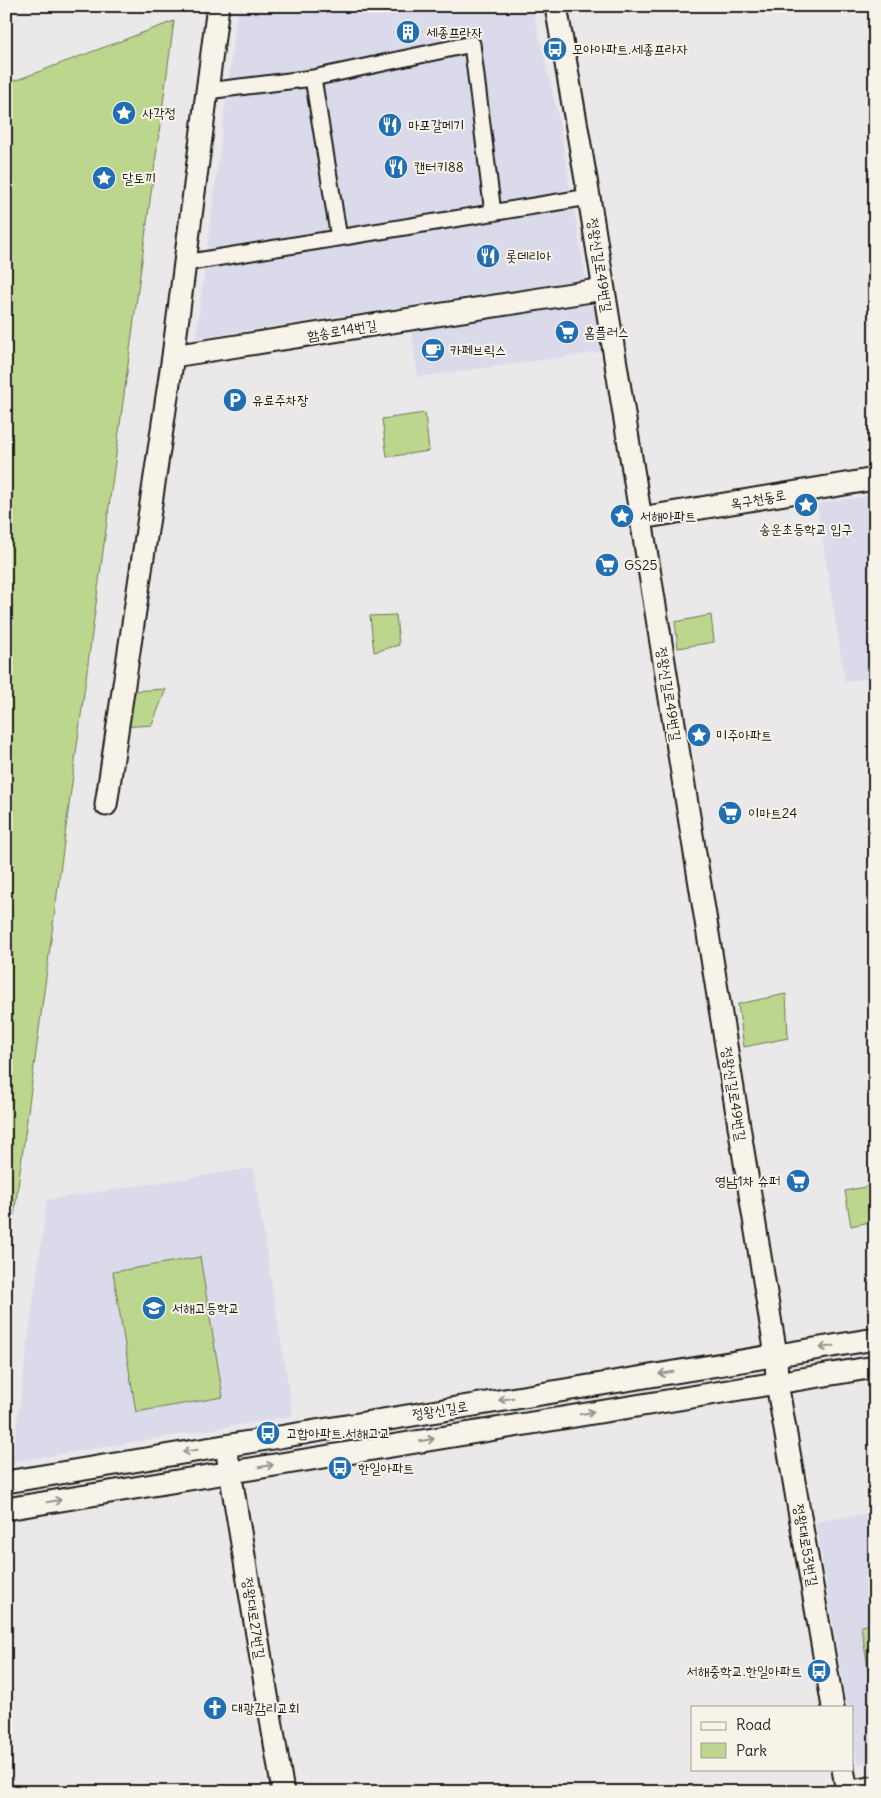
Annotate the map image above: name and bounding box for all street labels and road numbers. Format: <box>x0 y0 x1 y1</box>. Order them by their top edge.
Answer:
street label: 정왕신길로49번길 <box>584 217 616 314</box>
street label: 함송로14번길 <box>306 316 379 344</box>
street label: 옥구천동로 <box>729 485 787 513</box>
street label: 정왕신길로49번길 <box>653 646 685 743</box>
street label: 정왕신길로49번길 <box>718 1046 750 1143</box>
street label: 정왕신길로 <box>411 1397 469 1423</box>
street label: 정왕대로53번길 <box>790 1502 822 1588</box>
street label: 정왕대로27번길 <box>239 1576 269 1661</box>

